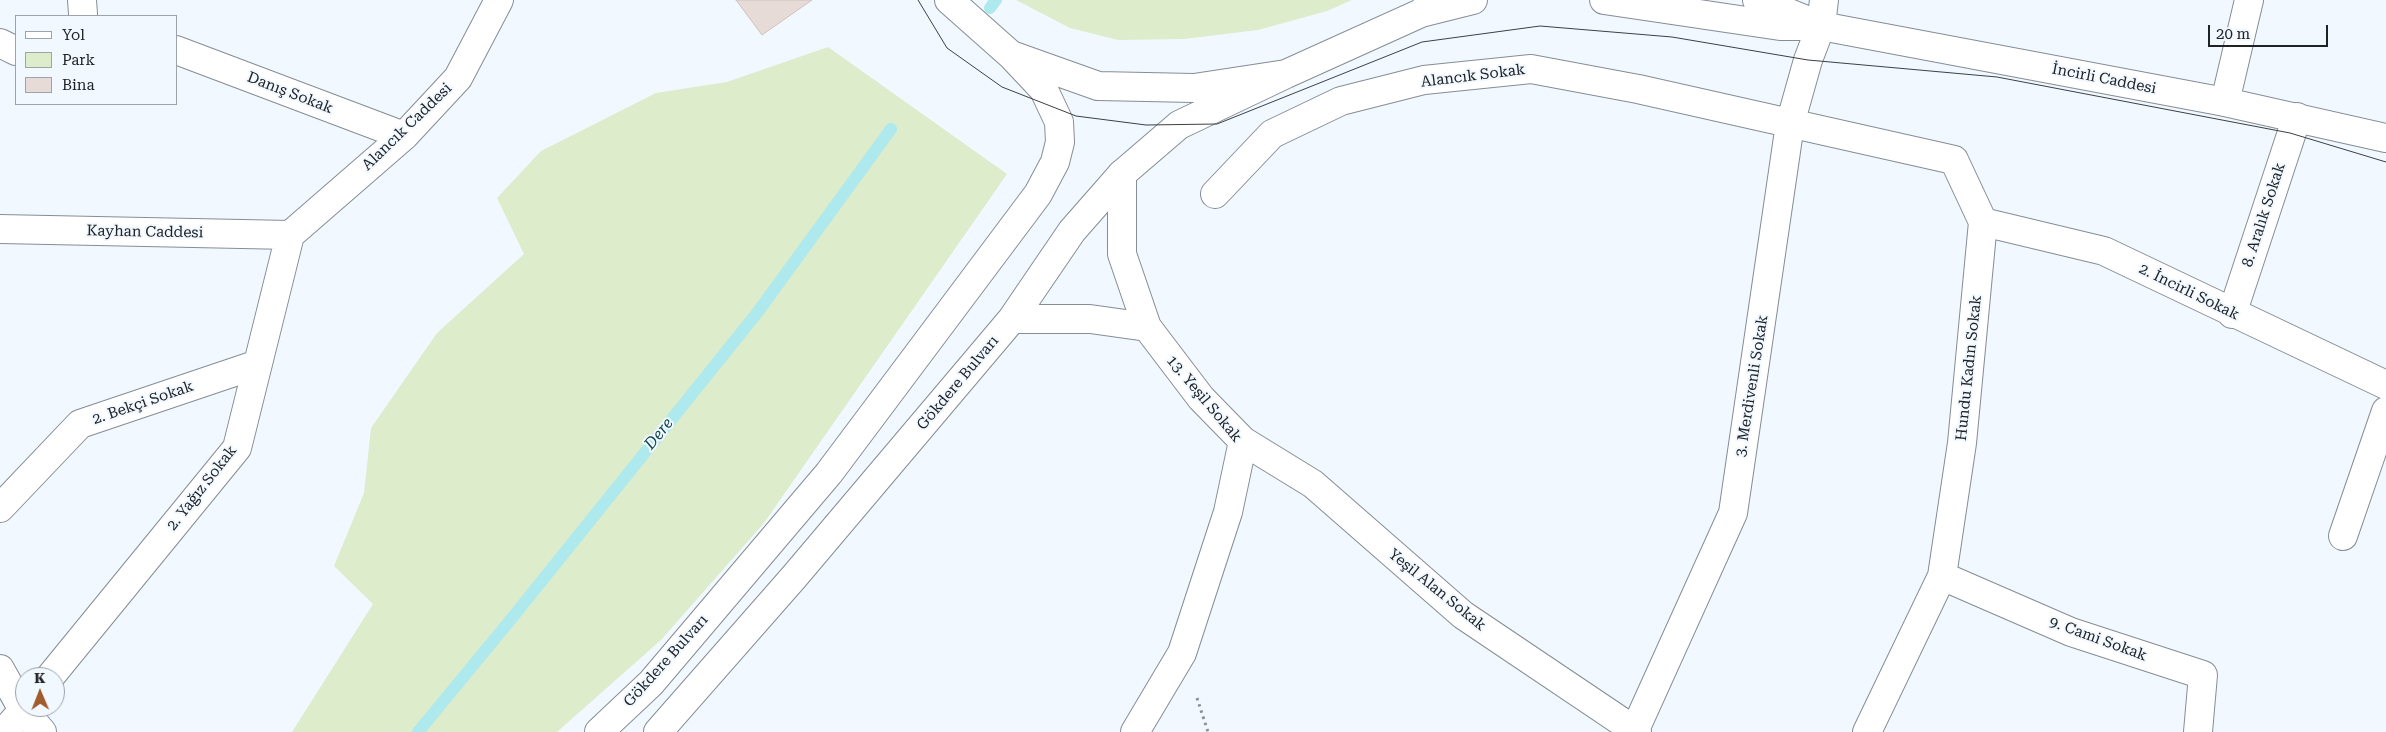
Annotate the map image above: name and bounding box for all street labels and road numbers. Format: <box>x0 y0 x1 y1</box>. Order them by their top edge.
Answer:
street label: İncirli Caddesi <box>2050 60 2158 98</box>
street label: Alancık Sokak <box>1420 61 1526 91</box>
street label: Danış Sokak <box>244 68 336 118</box>
street label: Alancık Caddesi <box>358 80 456 174</box>
street label: 8. Aralık Sokak <box>2239 160 2289 270</box>
street label: Kayhan Caddesi <box>86 222 204 242</box>
street label: 2. İncirli Sokak <box>2136 260 2242 324</box>
street label: Hundu Kadın Sokak <box>1952 294 1986 442</box>
street label: 3. Merdivenli Sokak <box>1732 314 1772 458</box>
street label: Gökdere Bulvarı <box>913 332 1003 434</box>
street label: 13. Yeşil Sokak <box>1163 352 1245 446</box>
street label: 2. Bekçi Sokak <box>90 377 196 429</box>
street label: 2. Yağız Sokak <box>163 442 241 534</box>
street label: Yeşil Alan Sokak <box>1385 545 1489 635</box>
street label: Gökdere Bulvarı <box>620 611 712 711</box>
street label: 9. Cami Sokak <box>2047 613 2149 665</box>

